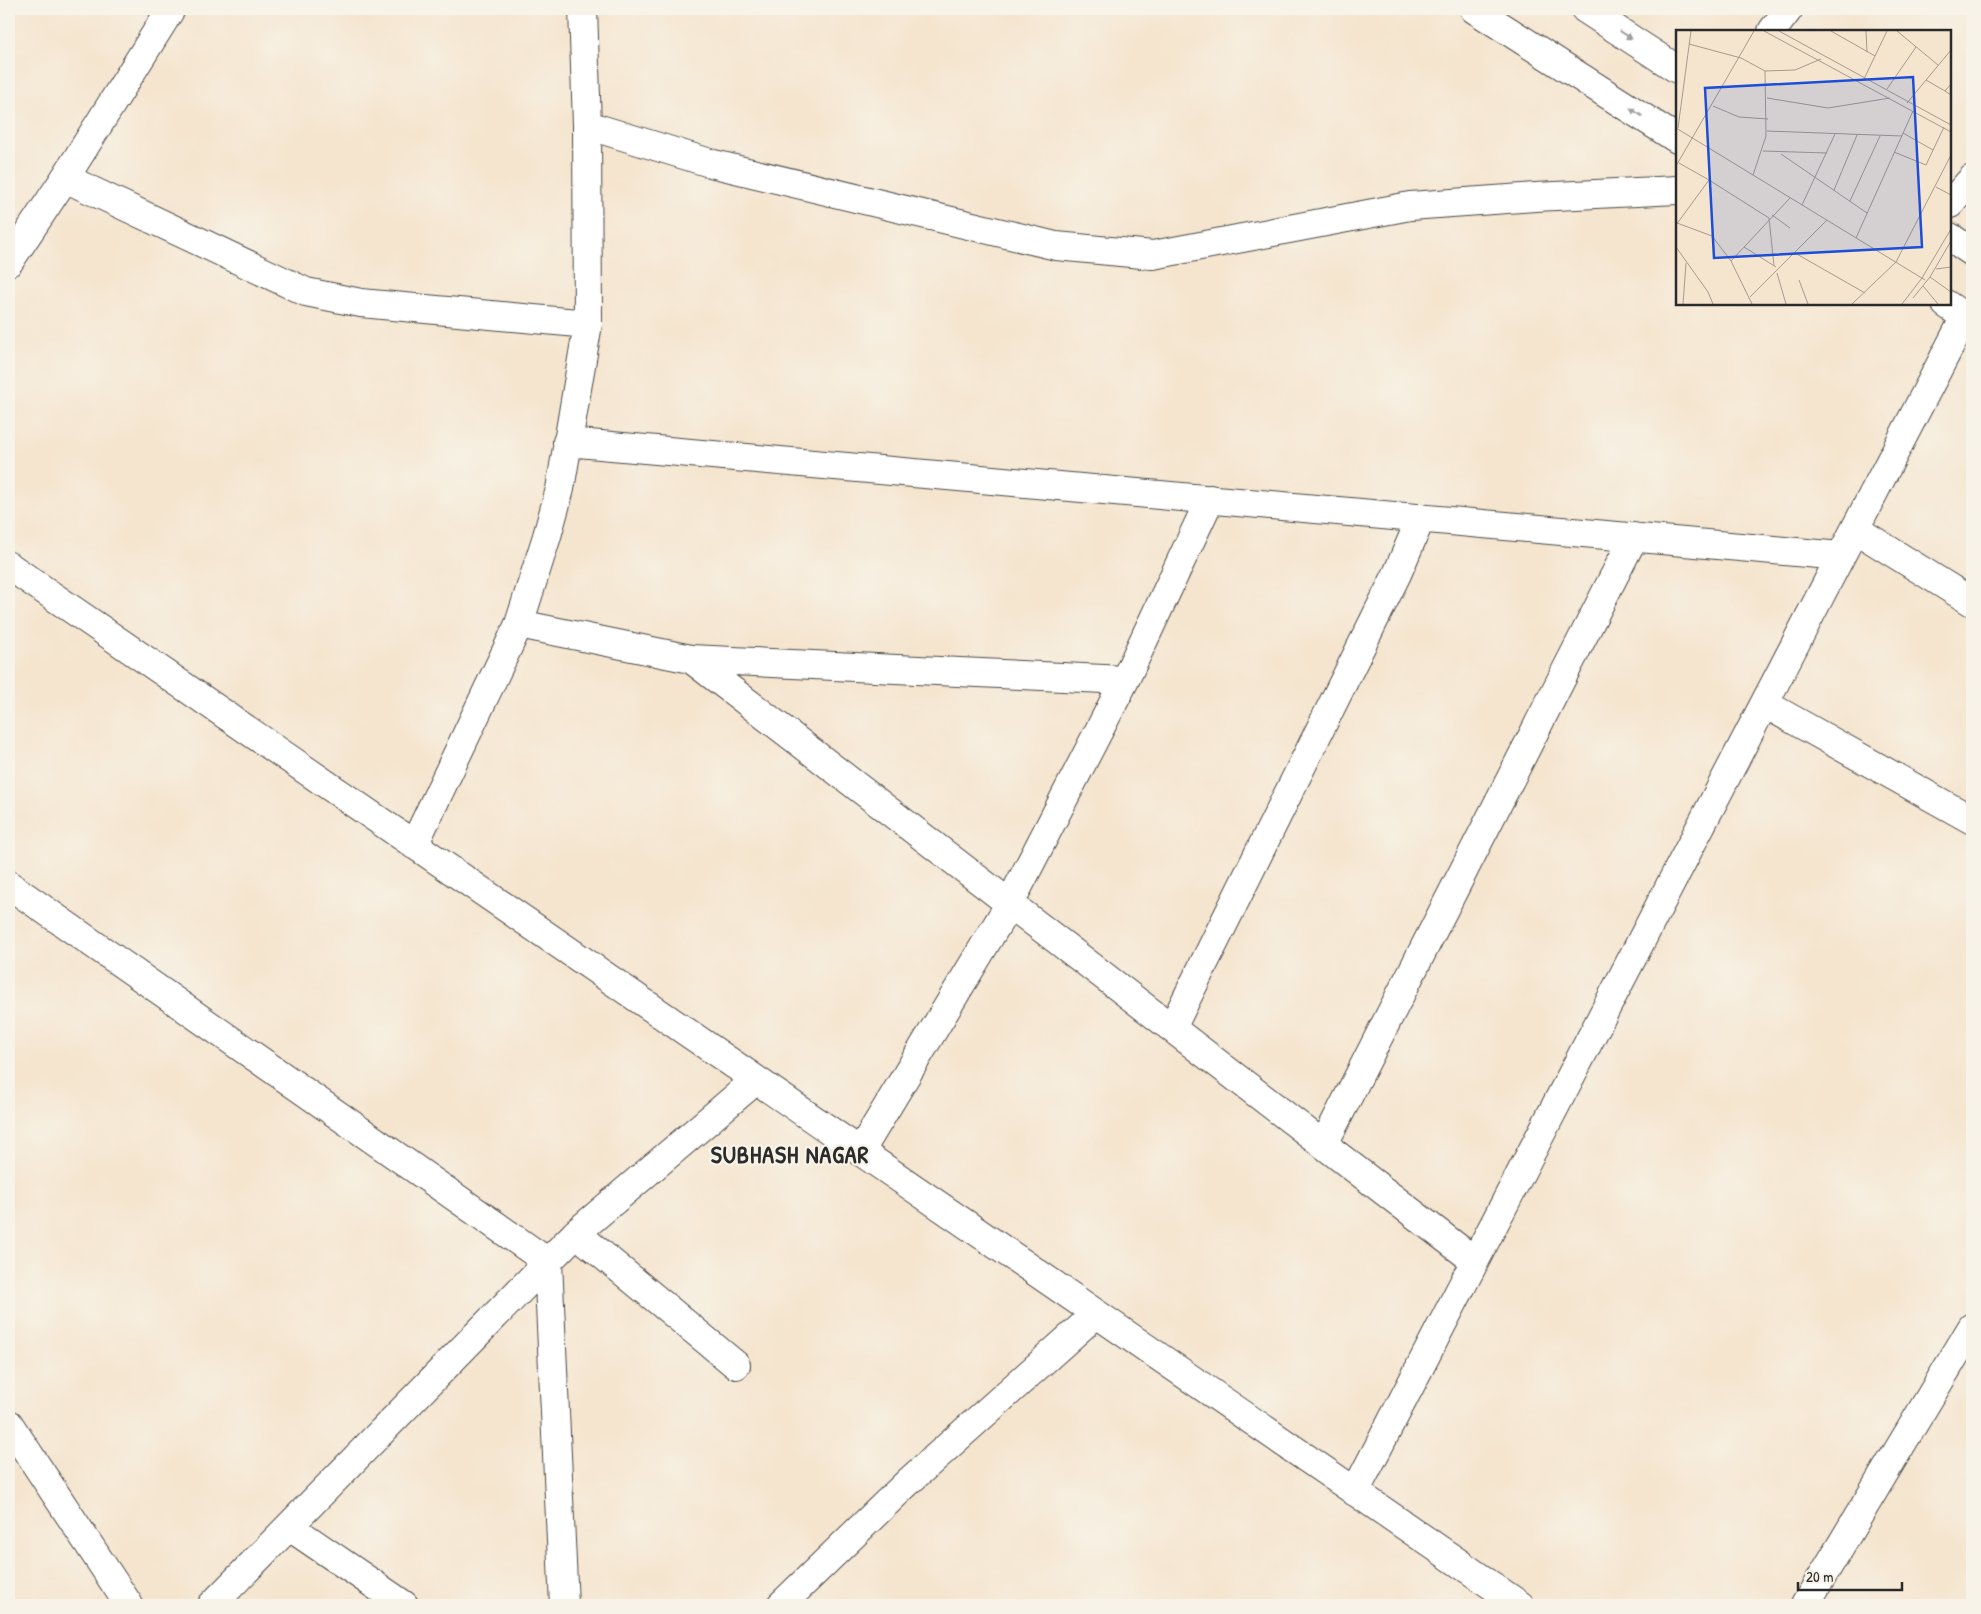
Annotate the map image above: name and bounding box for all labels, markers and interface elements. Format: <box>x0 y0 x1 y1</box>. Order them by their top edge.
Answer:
inset map <box>1676 30 1951 305</box>
one-way arrow <box>1620 31 1633 40</box>
one-way arrow <box>1630 108 1643 117</box>
district label: SUBHASH NAGAR <box>711 1138 869 1170</box>
scale bar <box>1798 1559 1902 1591</box>
text: 20 m <box>1806 1566 1833 1587</box>

